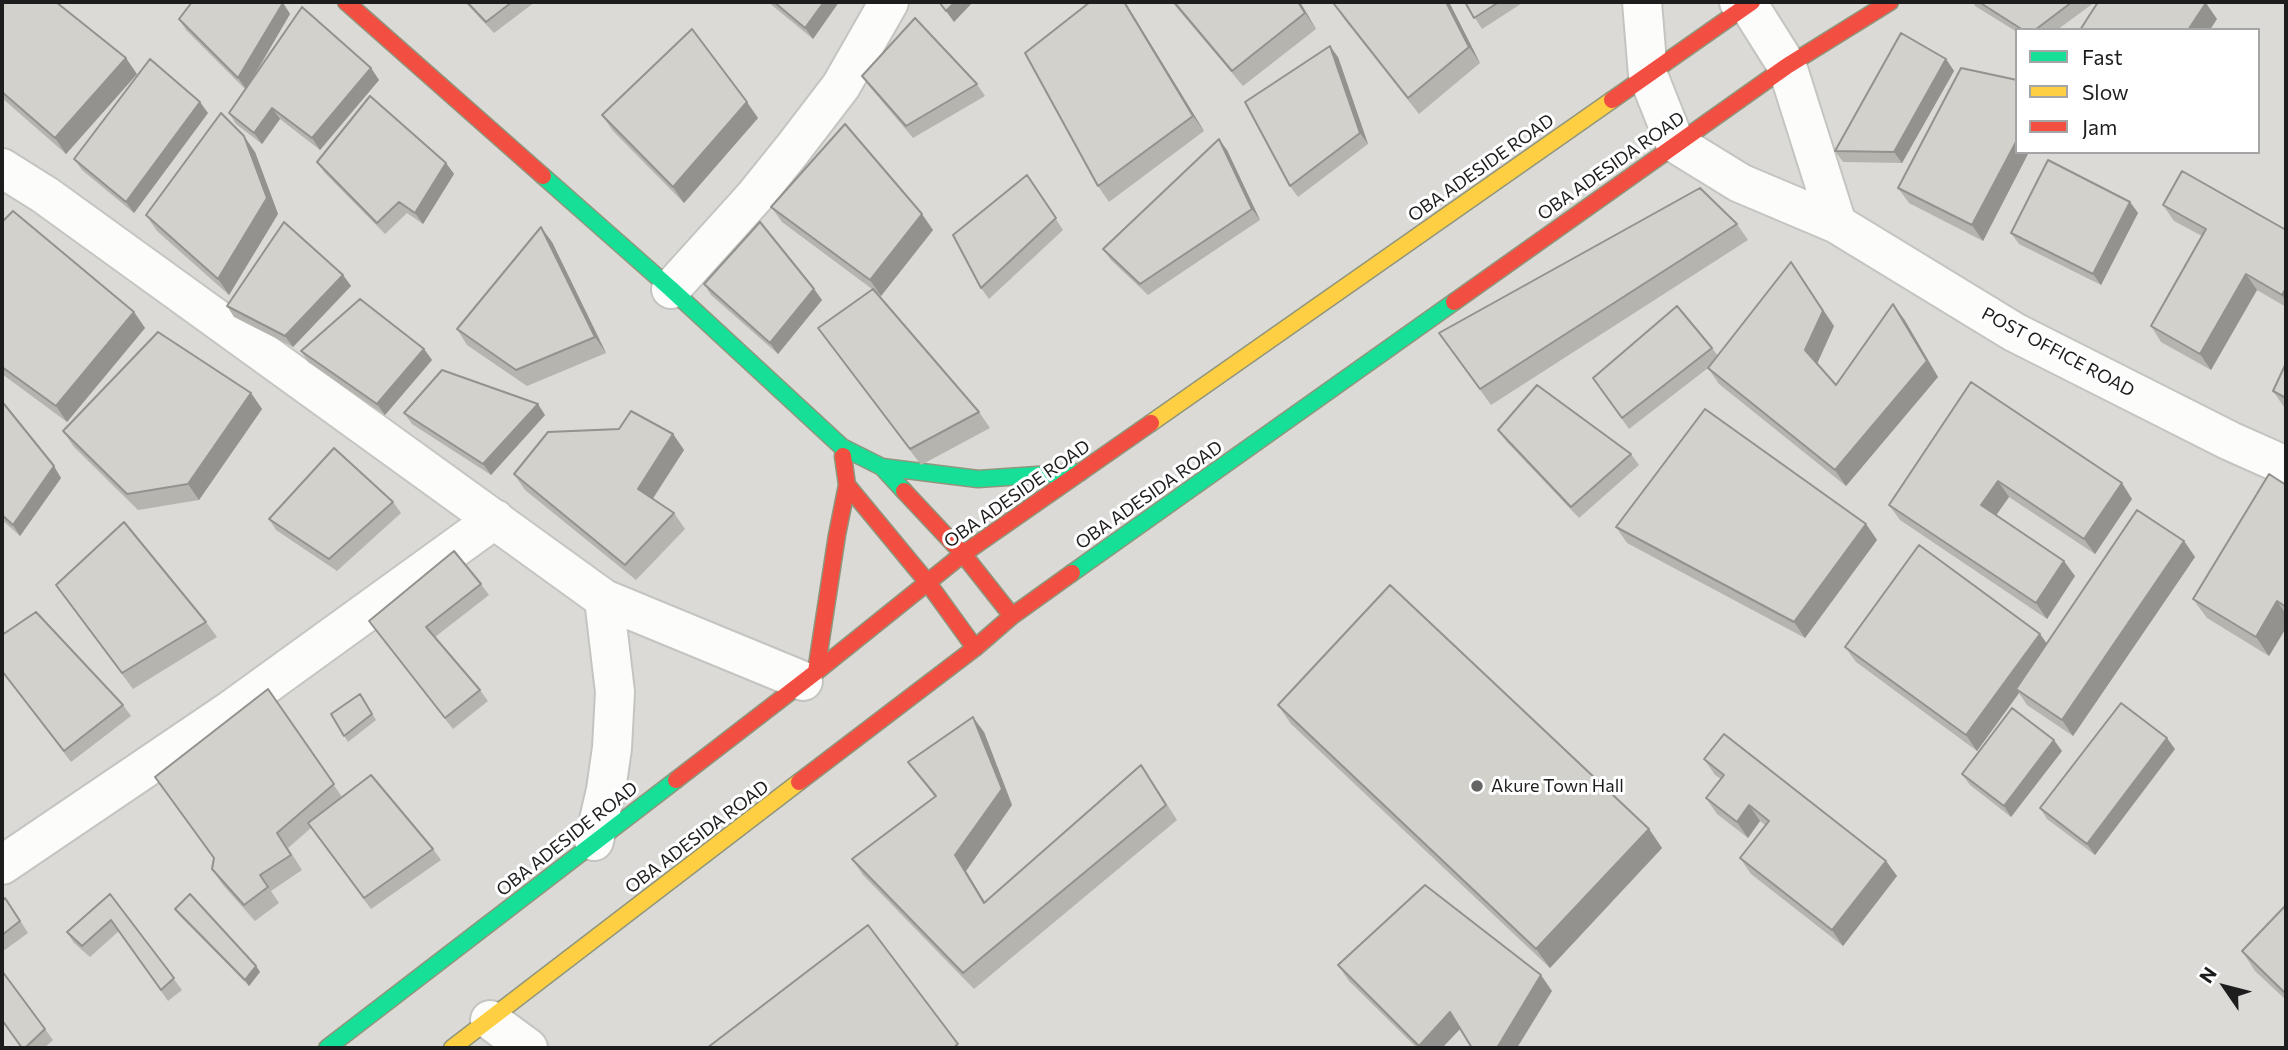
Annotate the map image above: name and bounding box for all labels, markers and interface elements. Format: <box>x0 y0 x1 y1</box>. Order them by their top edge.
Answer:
legend <box>2015 28 2260 154</box>
text: Fast <box>2082 44 2123 69</box>
text: Slow <box>2082 79 2129 104</box>
street label: OBA ADESIDA ROAD <box>1533 107 1689 225</box>
street label: OBA ADESIDE ROAD <box>1404 110 1558 226</box>
text: Jam <box>2082 114 2117 139</box>
street label: POST OFFICE ROAD <box>1978 303 2138 401</box>
street label: OBA ADESIDE ROAD <box>940 436 1094 552</box>
street label: OBA ADESIDA ROAD <box>1071 436 1227 554</box>
place label: Akure Town Hall <box>1491 775 1624 797</box>
street label: OBA ADESIDA ROAD <box>621 776 773 898</box>
street label: OBA ADESIDE ROAD <box>492 777 642 901</box>
marker: Akure Town Hall <box>1469 778 1485 794</box>
north arrow <box>2190 952 2260 1022</box>
text: N <box>2194 962 2221 987</box>

